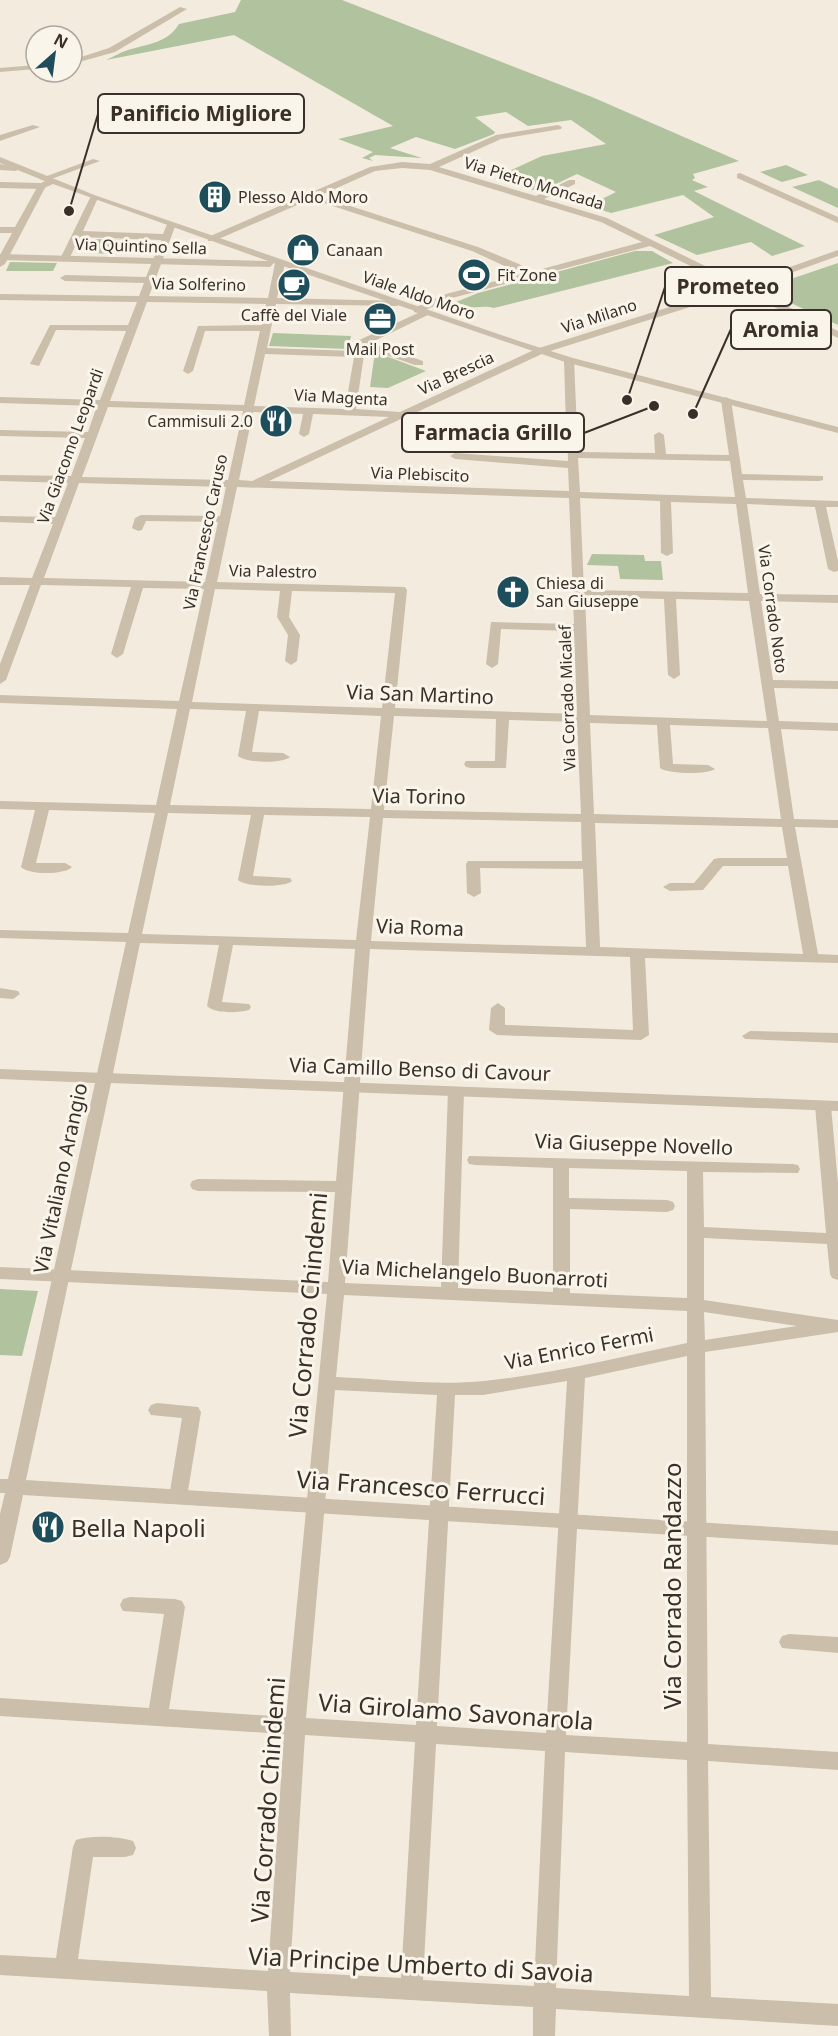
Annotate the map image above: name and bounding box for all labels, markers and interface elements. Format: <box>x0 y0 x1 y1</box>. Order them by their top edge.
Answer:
north arrow <box>24 24 84 84</box>
text: N <box>50 28 72 54</box>
callout: Panificio Migliore <box>98 94 304 133</box>
text: Panificio Migliore <box>110 99 292 127</box>
street label: Via Pietro Moncada <box>461 151 607 215</box>
building icon: Plesso Aldo Moro <box>197 179 233 215</box>
place label: Plesso Aldo Moro <box>238 186 368 208</box>
shop icon: Canaan <box>285 232 321 268</box>
street label: Via Quintino Sella <box>75 233 207 259</box>
place label: Canaan <box>326 239 383 261</box>
sports icon: Fit Zone <box>456 257 492 293</box>
place label: Fit Zone <box>497 264 557 286</box>
street label: Viale Aldo Moro <box>360 265 478 325</box>
cafe icon: Caffè del Viale <box>276 267 312 303</box>
callout: Prometeo <box>665 267 792 306</box>
street label: Via Solferino <box>152 272 246 296</box>
text: Prometeo <box>677 272 779 300</box>
street label: Via Milano <box>558 293 640 339</box>
office icon: Mail Post <box>362 301 398 337</box>
place label: Caffè del Viale <box>241 304 347 326</box>
callout: Aromia <box>731 310 831 349</box>
text: Aromia <box>743 315 819 343</box>
place label: Mail Post <box>346 338 415 360</box>
street label: Via Brescia <box>415 346 497 400</box>
street label: Via Giacomo Leopardi <box>32 365 108 527</box>
street label: Via Magenta <box>294 384 388 410</box>
restaurant icon: Cammisuli 2.0 <box>258 403 294 439</box>
place label: Cammisuli 2.0 <box>147 410 253 432</box>
callout: Farmacia Grillo <box>402 413 584 452</box>
text: Farmacia Grillo <box>414 418 572 446</box>
street label: Via Francesco Caruso <box>178 452 232 612</box>
street label: Via Plebiscito <box>370 461 470 487</box>
street label: Via Corrado Noto <box>753 543 793 675</box>
street label: Via Palestro <box>229 559 317 583</box>
place label: Chiesa di San Giuseppe <box>536 572 639 612</box>
church icon: Chiesa di San Giuseppe <box>495 574 531 610</box>
street label: Via Corrado Micalef <box>553 623 581 771</box>
street label: Via San Martino <box>346 678 494 710</box>
street label: Via Torino <box>372 782 466 810</box>
street label: Via Roma <box>376 912 464 942</box>
street label: Via Camillo Benso di Cavour <box>289 1051 551 1087</box>
street label: Via Vitaliano Arangio <box>27 1080 93 1276</box>
street label: Via Giuseppe Novello <box>534 1127 734 1161</box>
street label: Via Corrado Chindemi <box>280 1191 334 1439</box>
street label: Via Michelangelo Buonarroti <box>341 1253 609 1293</box>
street label: Via Enrico Fermi <box>502 1320 656 1376</box>
street label: Via Francesco Ferrucci <box>296 1462 546 1512</box>
street label: Via Corrado Randazzo <box>655 1463 688 1709</box>
restaurant icon: Bella Napoli <box>30 1509 66 1545</box>
place label: Bella Napoli <box>71 1511 206 1544</box>
street label: Via Corrado Chindemi <box>242 1676 292 1924</box>
street label: Via Girolamo Savonarola <box>317 1685 595 1737</box>
street label: Via Principe Umberto di Savoia <box>247 1938 595 1990</box>

